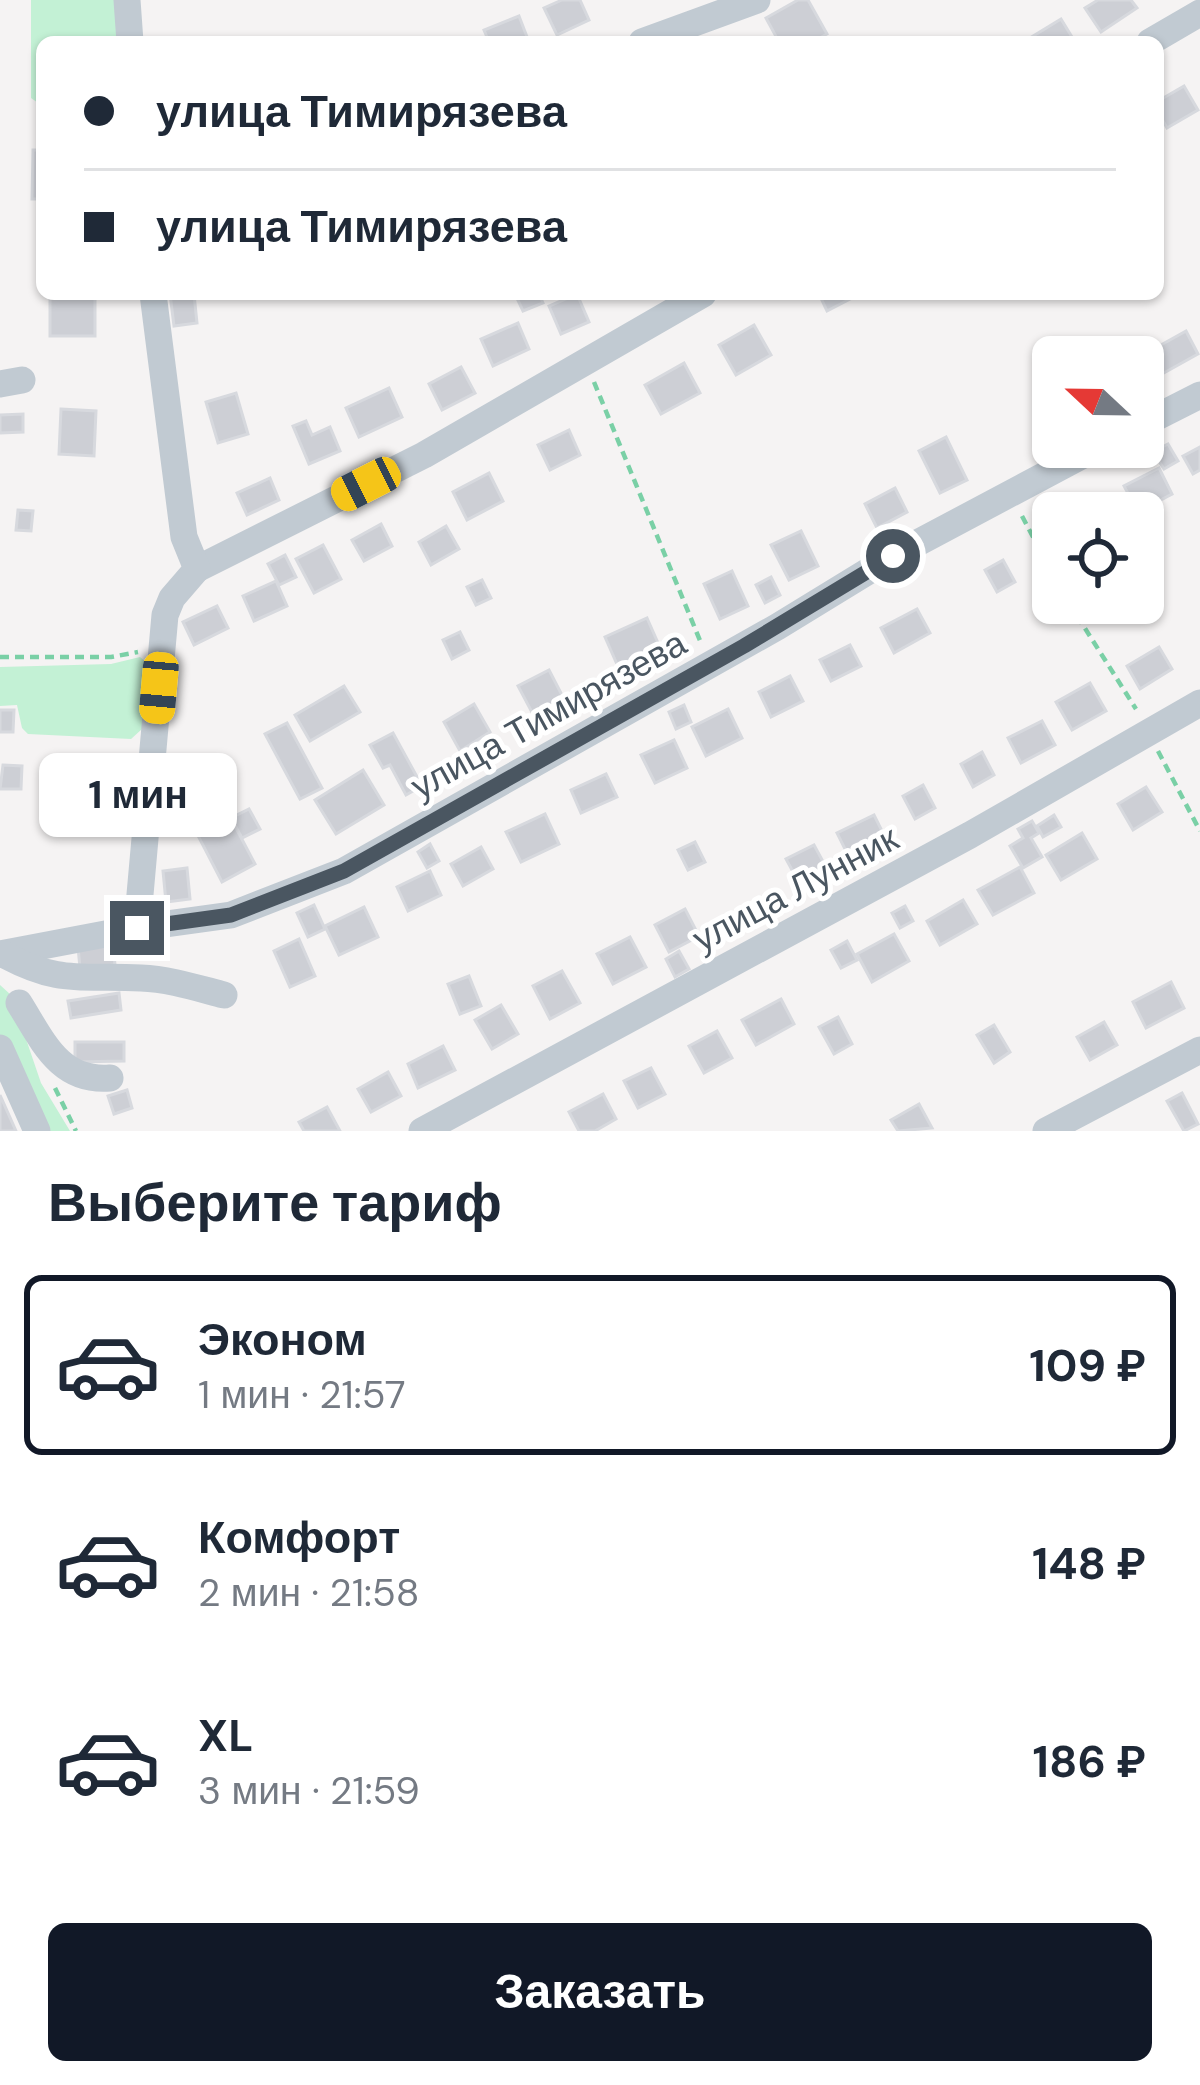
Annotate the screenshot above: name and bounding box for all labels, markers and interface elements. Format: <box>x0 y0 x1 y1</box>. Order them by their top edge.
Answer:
text: улица Тимирязева <box>156 82 567 141</box>
text: улица Тимирязева <box>156 197 567 256</box>
north arrow <box>1032 336 1164 468</box>
map controls <box>1032 336 1164 624</box>
car <box>326 452 406 516</box>
button: locate <box>1032 492 1164 624</box>
route start <box>866 529 920 583</box>
street label: улица Тимирязева <box>402 619 695 810</box>
car <box>138 651 180 725</box>
callout: 1 мин <box>38 754 236 838</box>
text: 1 мин <box>88 769 188 820</box>
street label: улица Лунник <box>684 814 906 962</box>
route end <box>110 901 164 955</box>
text: Выберите тариф <box>48 1167 502 1238</box>
text: Эконом <box>198 1310 367 1369</box>
icon: car <box>54 1311 162 1419</box>
text: 109 ₽ <box>1029 1336 1146 1395</box>
text: 1 мин · 21:57 <box>198 1369 406 1420</box>
text: Комфорт <box>198 1508 400 1567</box>
icon: car <box>54 1509 162 1617</box>
text: 148 ₽ <box>1032 1534 1146 1593</box>
text: 2 мин · 21:58 <box>198 1567 419 1618</box>
text: XL <box>198 1706 253 1765</box>
icon: car <box>54 1707 162 1815</box>
text: 186 ₽ <box>1033 1732 1146 1791</box>
text: 3 мин · 21:59 <box>198 1765 420 1816</box>
button: Заказать <box>48 1923 1152 2061</box>

